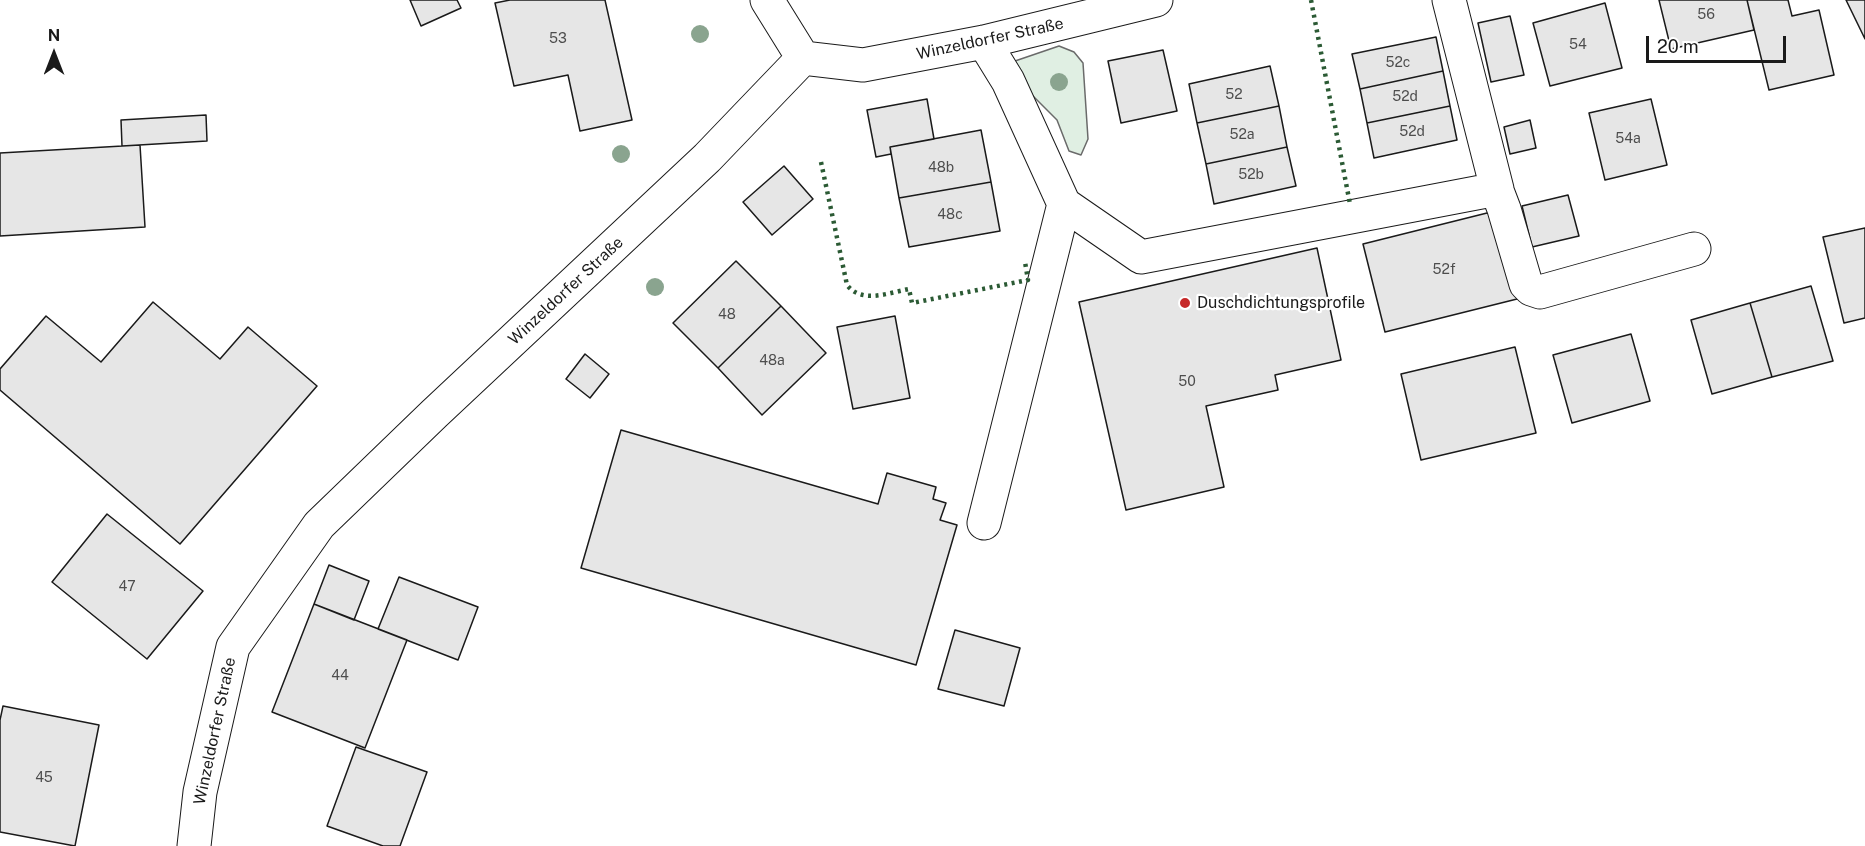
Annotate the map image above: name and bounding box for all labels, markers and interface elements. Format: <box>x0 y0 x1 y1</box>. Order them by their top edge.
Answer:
house number: 56 <box>1697 7 1715 23</box>
street label: Winzeldorfer Straße <box>915 14 1065 64</box>
north arrow <box>24 24 84 84</box>
scale bar <box>1649 24 1788 62</box>
text: N <box>48 26 60 45</box>
house number: 53 <box>549 31 567 47</box>
text: 20 m <box>1657 36 1699 57</box>
house number: 54 <box>1569 37 1587 53</box>
house number: 52c <box>1386 55 1410 71</box>
house number: 52 <box>1225 87 1243 103</box>
house number: 52d <box>1392 89 1418 105</box>
house number: 52d <box>1399 124 1425 140</box>
house number: 52a <box>1229 127 1255 143</box>
house number: 54a <box>1615 131 1641 147</box>
house number: 48b <box>928 160 954 176</box>
house number: 52b <box>1238 167 1264 183</box>
house number: 48c <box>937 207 963 223</box>
street label: Winzeldorfer Straße <box>505 233 627 349</box>
house number: 52f <box>1433 262 1455 278</box>
place label: Duschdichtungsprofile <box>1197 293 1365 313</box>
marker: Duschdichtungsprofile <box>1178 296 1192 310</box>
house number: 48 <box>718 307 736 323</box>
house number: 48a <box>759 353 785 369</box>
house number: 50 <box>1178 374 1196 390</box>
house number: 47 <box>118 579 136 595</box>
street label: Winzeldorfer Straße <box>190 656 240 806</box>
house number: 44 <box>331 668 349 684</box>
house number: 45 <box>35 770 53 786</box>

